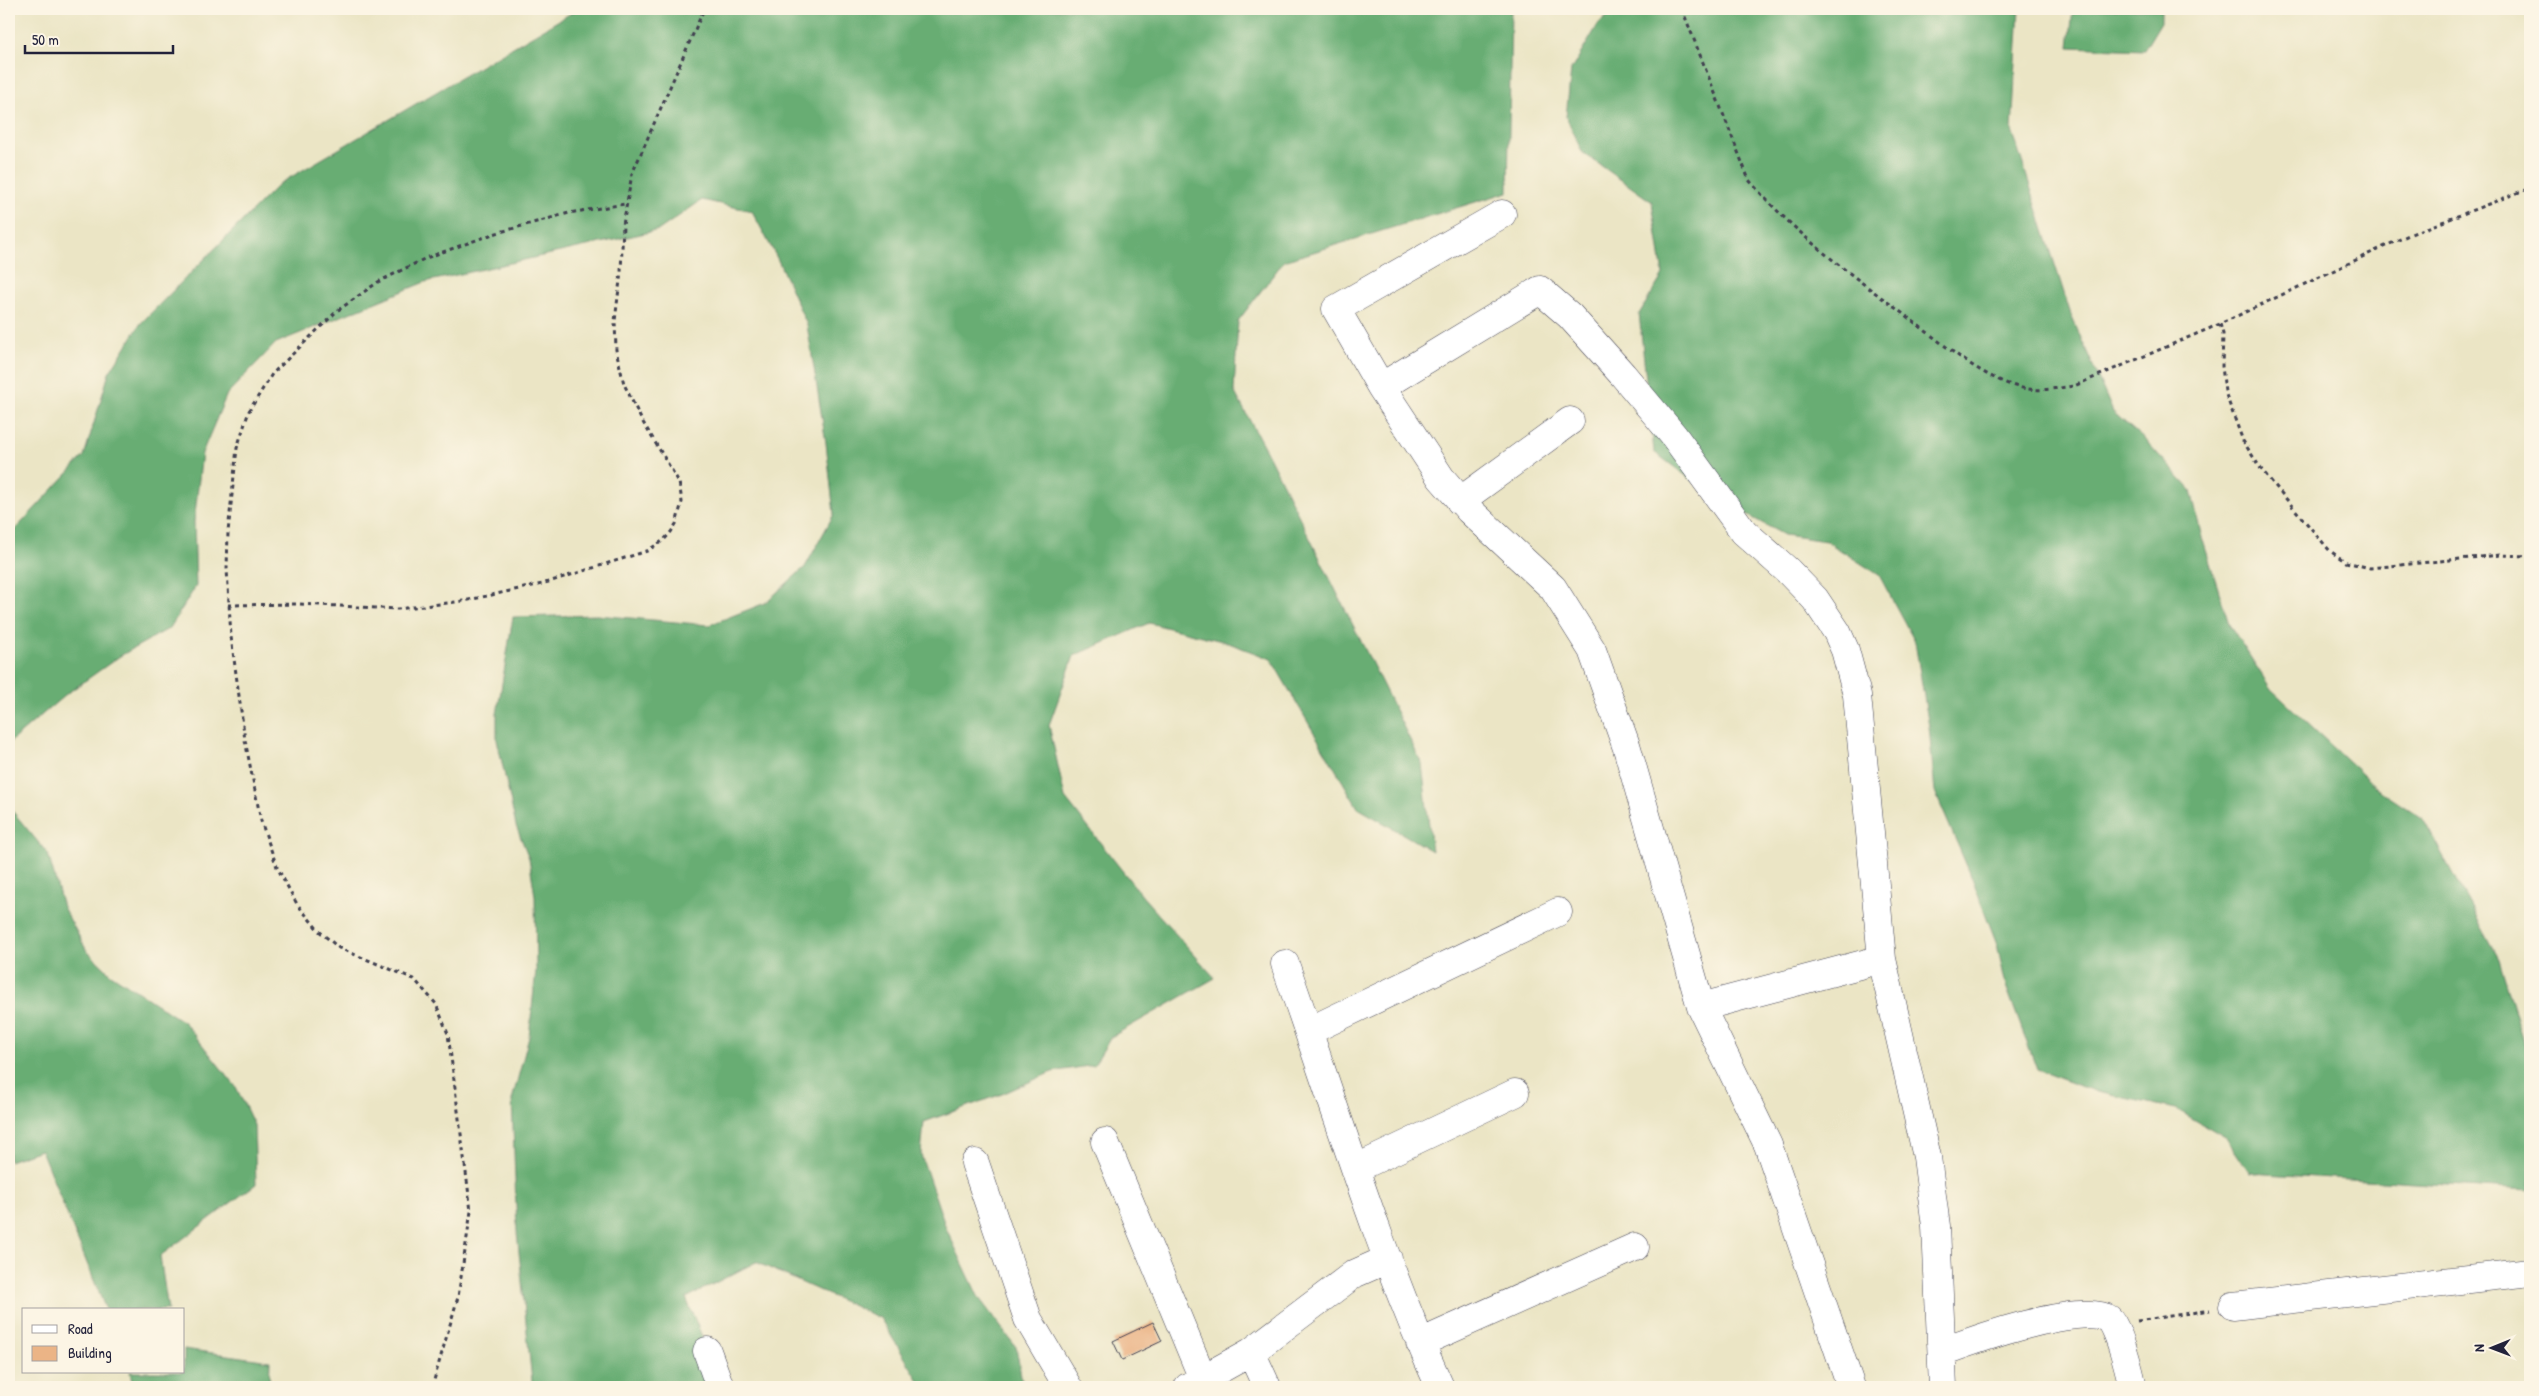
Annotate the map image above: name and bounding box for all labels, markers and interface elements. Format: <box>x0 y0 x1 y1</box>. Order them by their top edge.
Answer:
scale bar <box>25 22 172 54</box>
text: 50 m <box>32 29 59 50</box>
legend <box>22 1308 185 1374</box>
text: Road <box>68 1318 93 1339</box>
north arrow <box>2466 1324 2516 1374</box>
text: Building <box>68 1342 112 1363</box>
text: N <box>2469 1344 2488 1352</box>

